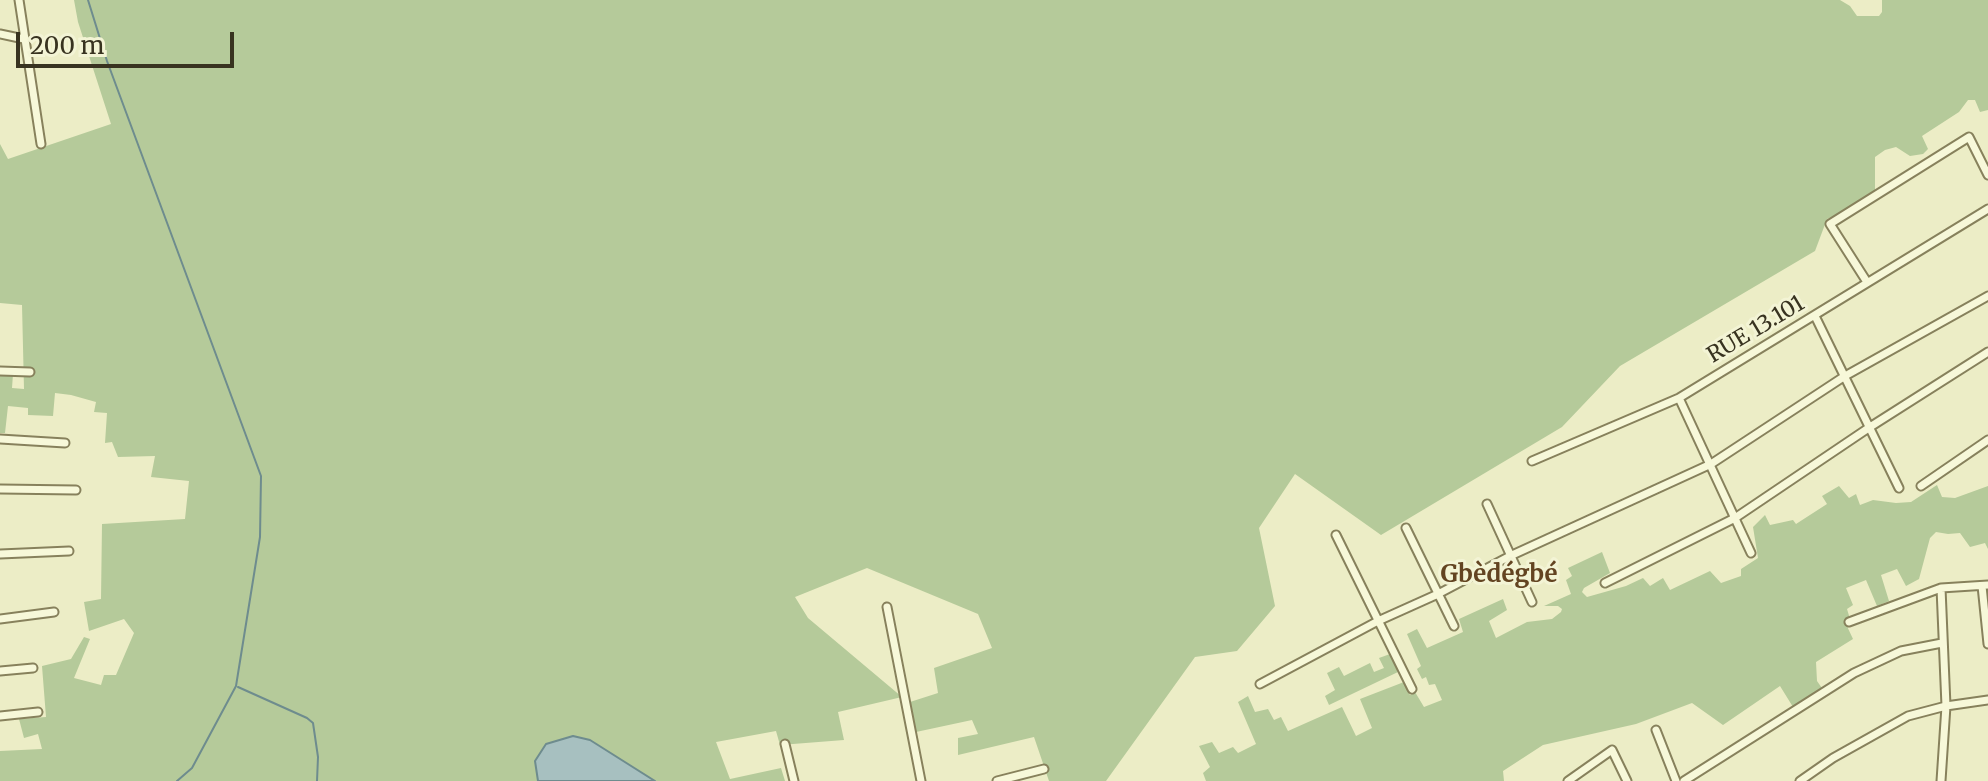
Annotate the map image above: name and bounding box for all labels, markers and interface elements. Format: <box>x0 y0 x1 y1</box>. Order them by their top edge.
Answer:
scale bar <box>20 16 238 66</box>
text: 200 m <box>30 30 104 61</box>
street label: RUE 13.101 <box>1703 291 1809 369</box>
district label: Gbèdégbé <box>1440 561 1558 589</box>

